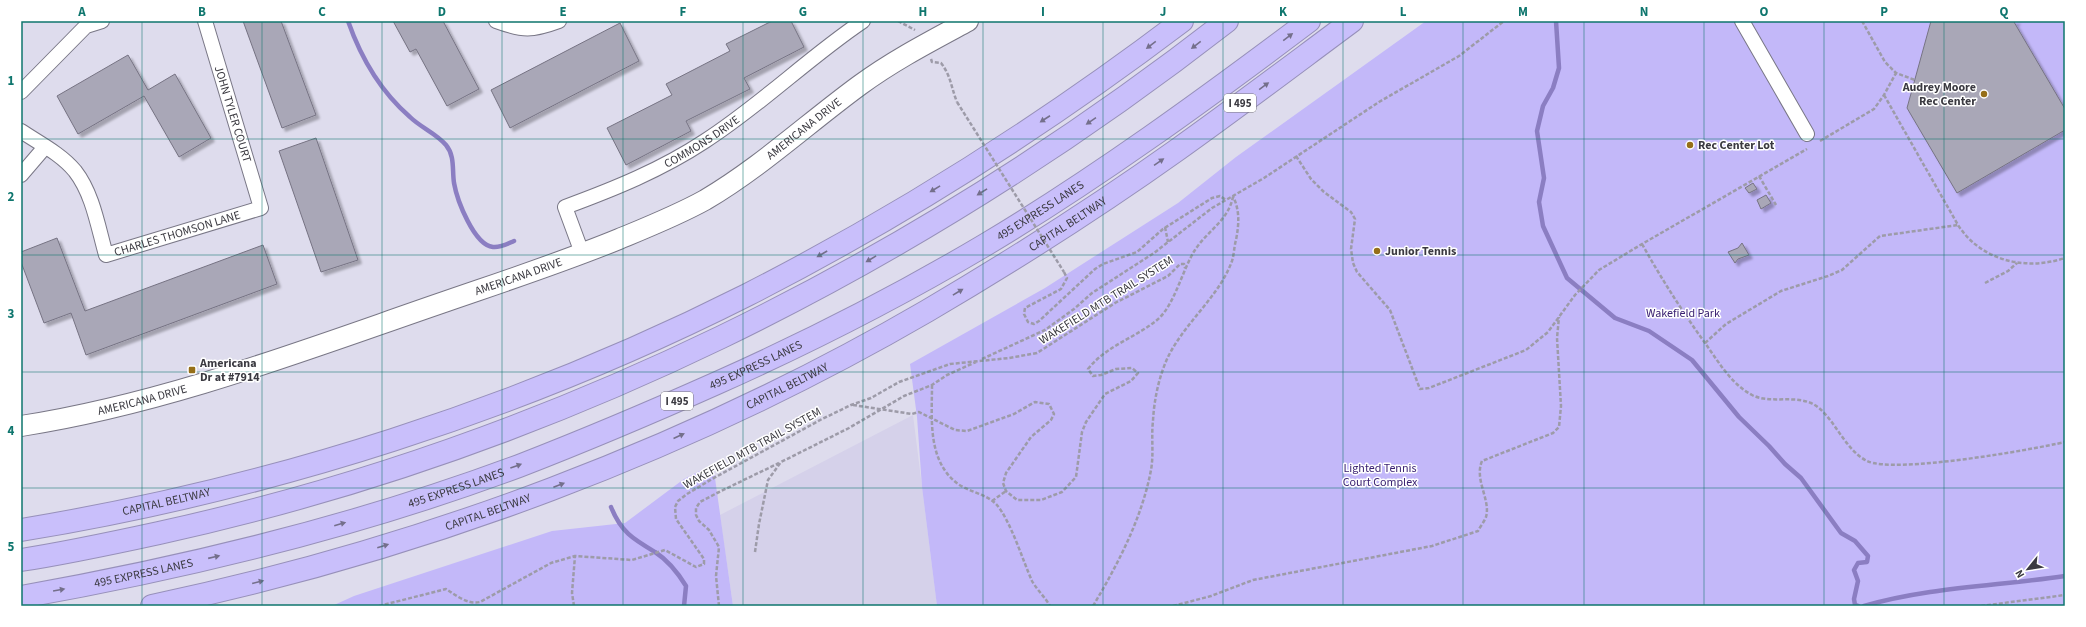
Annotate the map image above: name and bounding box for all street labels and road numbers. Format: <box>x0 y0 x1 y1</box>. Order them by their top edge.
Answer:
street label: JOHN TYLER COURT <box>210 64 255 165</box>
street label: AMERICANA DRIVE <box>763 94 845 164</box>
road number: I 495 <box>1224 94 1256 112</box>
street label: COMMONS DRIVE <box>661 112 743 172</box>
street label: 495 EXPRESS LANES <box>993 177 1088 245</box>
street label: CAPITAL BELTWAY <box>1026 193 1110 256</box>
street label: CHARLES THOMSON LANE <box>112 207 243 261</box>
street label: WAKEFIELD MTB TRAIL SYSTEM <box>1036 252 1177 349</box>
street label: AMERICANA DRIVE <box>472 254 565 300</box>
street label: 495 EXPRESS LANES <box>707 337 805 394</box>
street label: CAPITAL BELTWAY <box>743 359 832 414</box>
street label: AMERICANA DRIVE <box>96 380 189 420</box>
road number: I 495 <box>661 392 693 410</box>
street label: WAKEFIELD MTB TRAIL SYSTEM <box>680 403 824 494</box>
street label: 495 EXPRESS LANES <box>406 464 507 513</box>
street label: CAPITAL BELTWAY <box>121 484 212 520</box>
street label: CAPITAL BELTWAY <box>443 489 534 535</box>
street label: 495 EXPRESS LANES <box>93 554 195 592</box>

